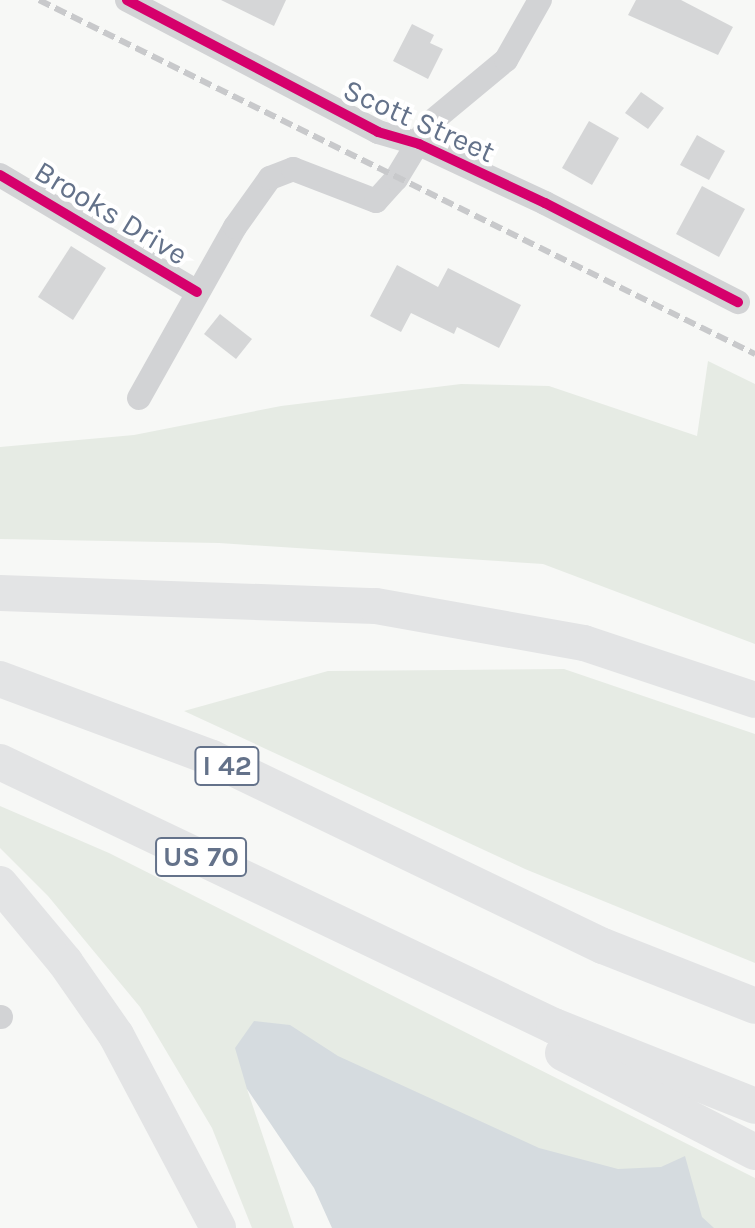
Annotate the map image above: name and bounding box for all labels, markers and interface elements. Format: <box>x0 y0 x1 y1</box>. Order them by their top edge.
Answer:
street label: Scott Street <box>338 72 500 170</box>
street label: Brooks Drive <box>28 153 194 273</box>
road number: I 42 <box>193 742 261 790</box>
road number: US 70 <box>155 833 247 881</box>

